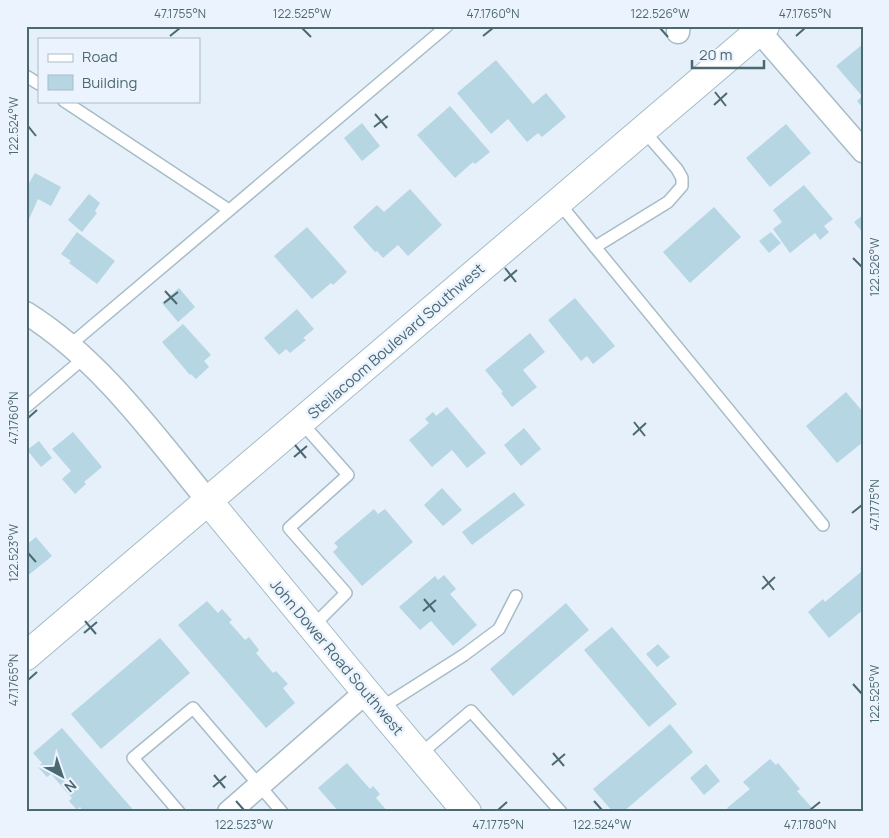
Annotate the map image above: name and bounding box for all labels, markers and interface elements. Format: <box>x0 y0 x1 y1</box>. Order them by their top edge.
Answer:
text: 47.1755°N <box>154 5 206 22</box>
text: 122.525°W <box>273 5 332 22</box>
text: 47.1760°N <box>467 5 519 22</box>
text: 122.526°W <box>631 5 690 22</box>
text: 47.1765°N <box>779 5 831 22</box>
legend <box>38 38 200 102</box>
scale bar <box>692 38 764 70</box>
text: 20 m <box>699 44 732 65</box>
text: Road <box>82 46 118 67</box>
text: Building <box>82 72 137 93</box>
text: 122.524°W <box>5 96 22 155</box>
text: 122.526°W <box>866 237 883 296</box>
street label: Steilacoom Boulevard Southwest <box>303 258 489 424</box>
text: 47.1760°N <box>5 392 22 444</box>
text: 47.1775°N <box>866 479 883 531</box>
text: 122.523°W <box>5 523 22 582</box>
street label: John Dower Road Southwest <box>265 574 409 740</box>
text: 47.1765°N <box>5 654 22 706</box>
text: 122.525°W <box>866 664 883 723</box>
north arrow <box>38 750 88 800</box>
text: N <box>61 776 81 797</box>
text: 122.523°W <box>215 816 274 833</box>
text: 47.1775°N <box>472 816 524 833</box>
text: 122.524°W <box>573 816 632 833</box>
text: 47.1780°N <box>784 816 836 833</box>

